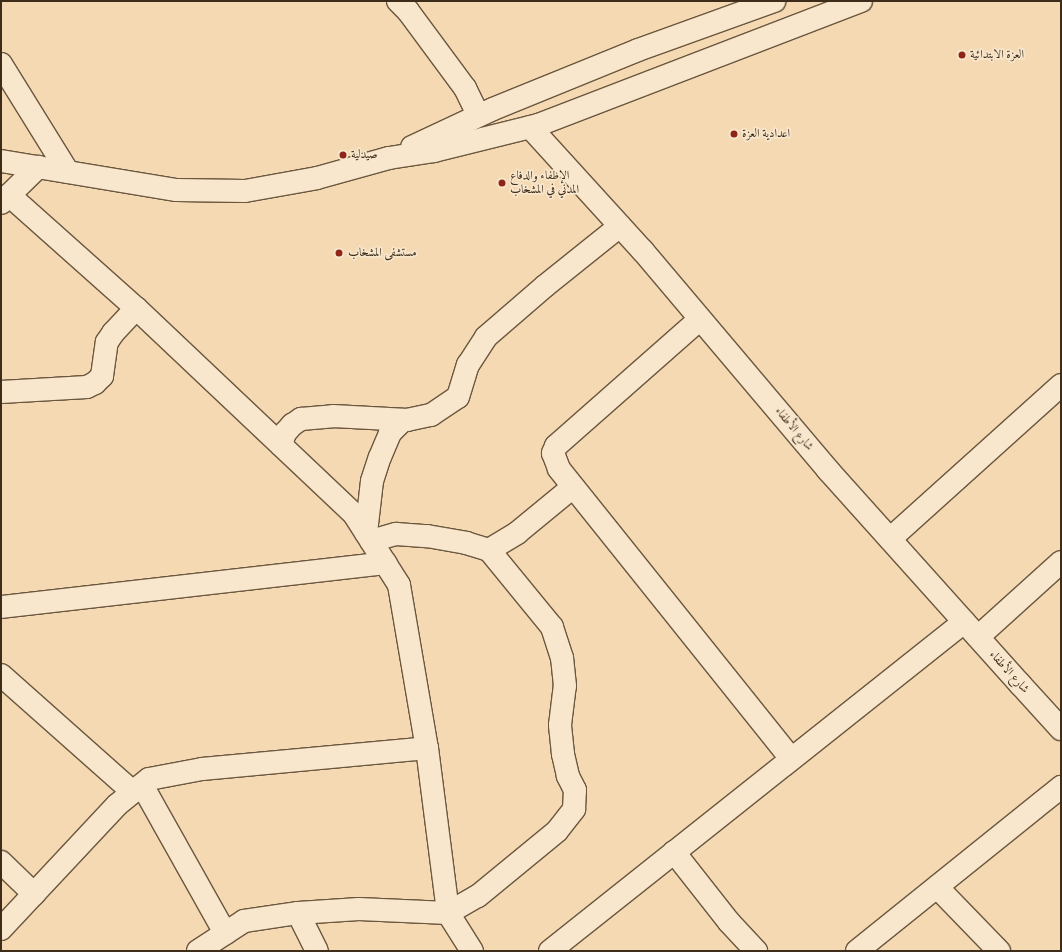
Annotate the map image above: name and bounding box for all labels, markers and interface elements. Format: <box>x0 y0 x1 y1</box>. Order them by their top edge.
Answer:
place label: العزة الابتدائية <box>970 48 1024 62</box>
marker: العزة الابتدائية <box>957 50 967 60</box>
place label: اعدادية العزة <box>742 127 790 141</box>
marker: اعدادية العزة <box>729 129 739 139</box>
place label: صيدلية <box>351 148 378 162</box>
marker: صيدلية <box>338 150 348 160</box>
place label: الإطفاء والدفاع المدني في المشخاب <box>510 169 579 197</box>
marker: الإطفاء والدفاع المدني في المشخاب <box>497 178 507 188</box>
place label: مستشفى المشخاب <box>348 246 417 260</box>
marker: مستشفى المشخاب <box>333 247 345 259</box>
street label: شارع الأطفاء <box>772 404 816 454</box>
street label: شارع الأطفاء <box>986 648 1032 696</box>

